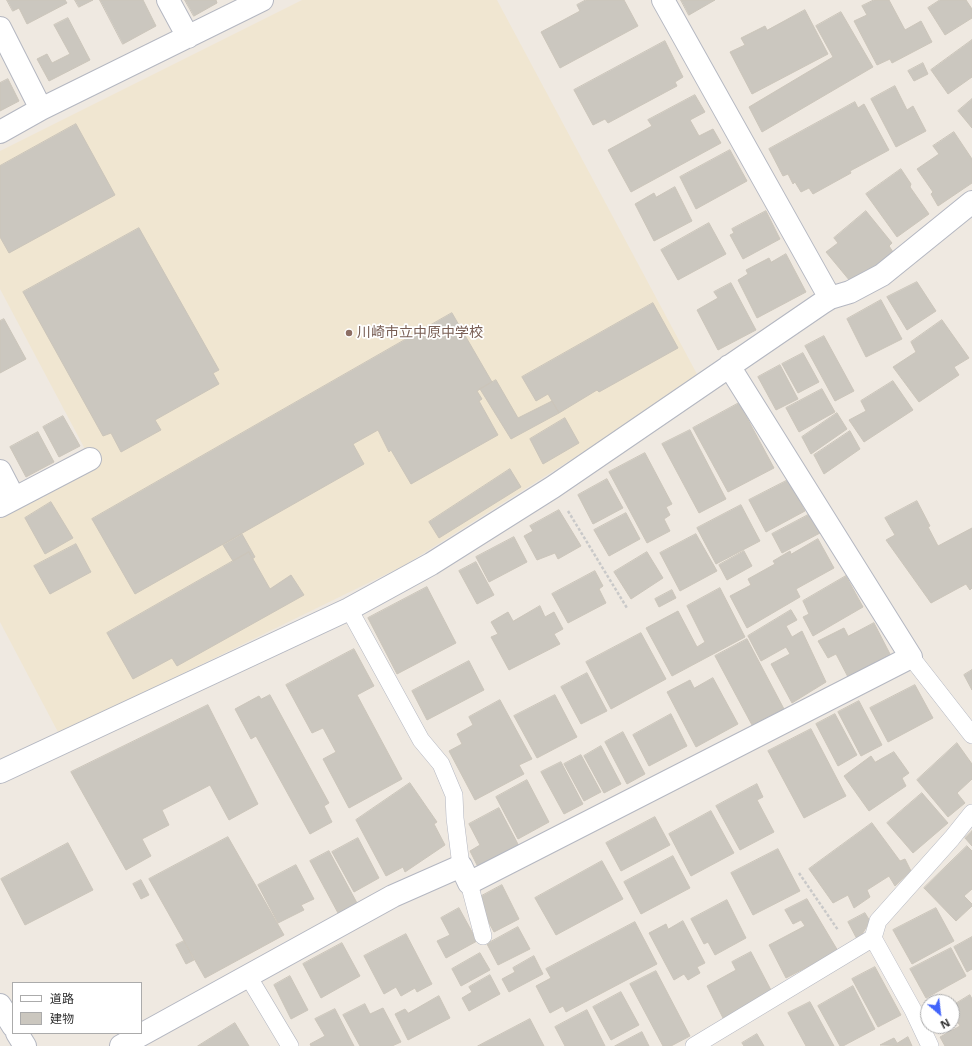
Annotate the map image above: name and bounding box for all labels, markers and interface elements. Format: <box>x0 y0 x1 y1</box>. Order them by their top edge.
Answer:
place label: 川崎市立中原中学校 <box>357 325 483 341</box>
marker: 川崎市立中原中学校 <box>344 328 354 338</box>
legend <box>12 982 142 1034</box>
text: 道路 <box>50 990 74 1007</box>
north arrow <box>920 994 960 1034</box>
text: 建物 <box>50 1010 74 1027</box>
text: N <box>938 1015 953 1033</box>

